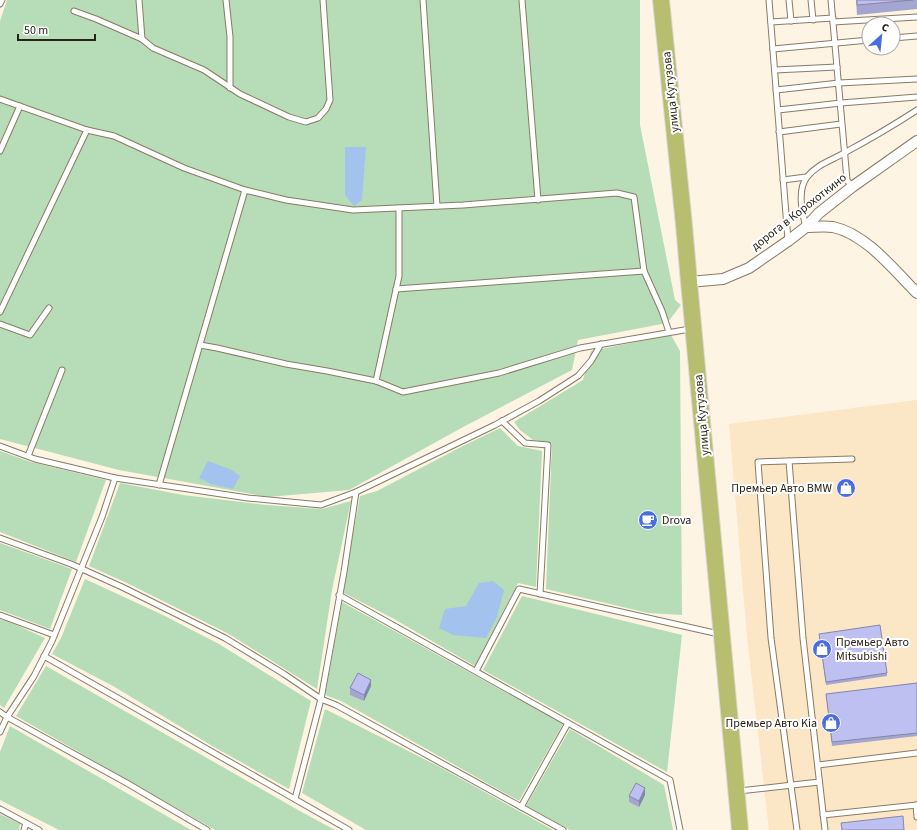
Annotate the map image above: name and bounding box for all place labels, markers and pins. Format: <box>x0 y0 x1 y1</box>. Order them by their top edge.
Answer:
shop icon: Премьер Авто BMW <box>835 477 857 499</box>
place label: Премьер Авто BMW <box>731 480 833 497</box>
cafe icon: Drova <box>637 509 659 531</box>
place label: Drova <box>662 512 691 529</box>
place label: Премьер Авто Mitsubishi <box>836 634 909 665</box>
shop icon: Премьер Авто Mitsubishi <box>811 638 833 660</box>
shop icon: Премьер Авто Kia <box>820 712 842 734</box>
place label: Премьер Авто Kia <box>726 715 817 732</box>

